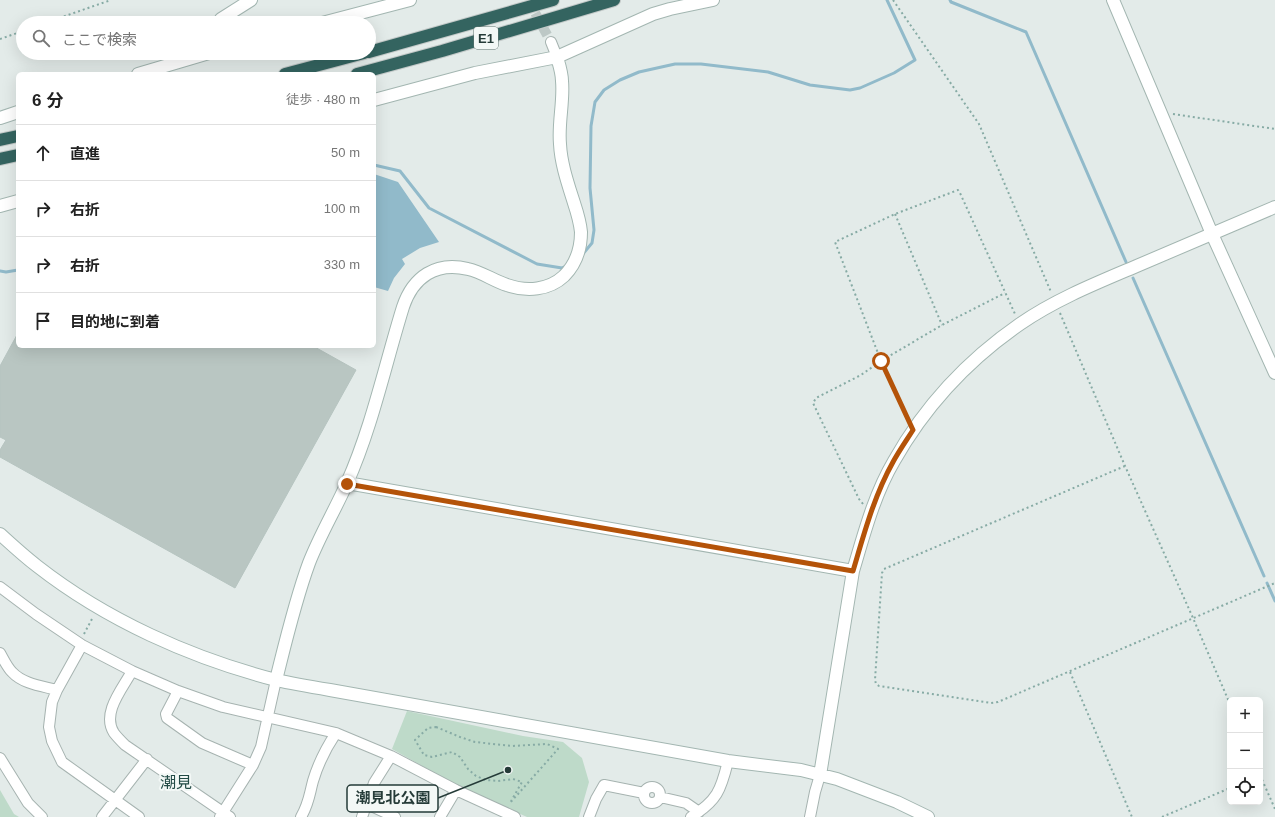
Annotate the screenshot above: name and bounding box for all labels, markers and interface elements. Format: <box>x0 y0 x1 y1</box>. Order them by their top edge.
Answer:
search box <box>16 16 376 60</box>
icon: search <box>30 27 52 49</box>
road number: E1 <box>474 27 498 49</box>
text: ここで検索 <box>62 31 137 48</box>
text: 6 分 <box>32 91 63 110</box>
text: 徒歩 · 480 m <box>286 92 360 107</box>
icon: ahead <box>32 142 54 164</box>
text: 直進 <box>70 145 100 162</box>
text: 50 m <box>331 145 360 160</box>
icon: right <box>32 198 54 220</box>
text: 右折 <box>70 201 100 218</box>
text: 100 m <box>324 201 360 216</box>
icon: right <box>32 254 54 276</box>
text: 右折 <box>70 257 100 274</box>
text: 330 m <box>324 257 360 272</box>
icon: arrive <box>32 310 54 332</box>
text: 目的地に到着 <box>70 313 160 330</box>
route start <box>872 352 890 370</box>
route end <box>338 475 356 493</box>
map controls <box>1227 697 1263 805</box>
button: + <box>1227 697 1263 733</box>
button: − <box>1227 733 1263 769</box>
button: locate <box>1227 769 1263 805</box>
district label: 潮見 <box>160 774 192 791</box>
callout: 潮見北公園 <box>347 785 438 812</box>
text: 潮見北公園 <box>355 789 431 806</box>

